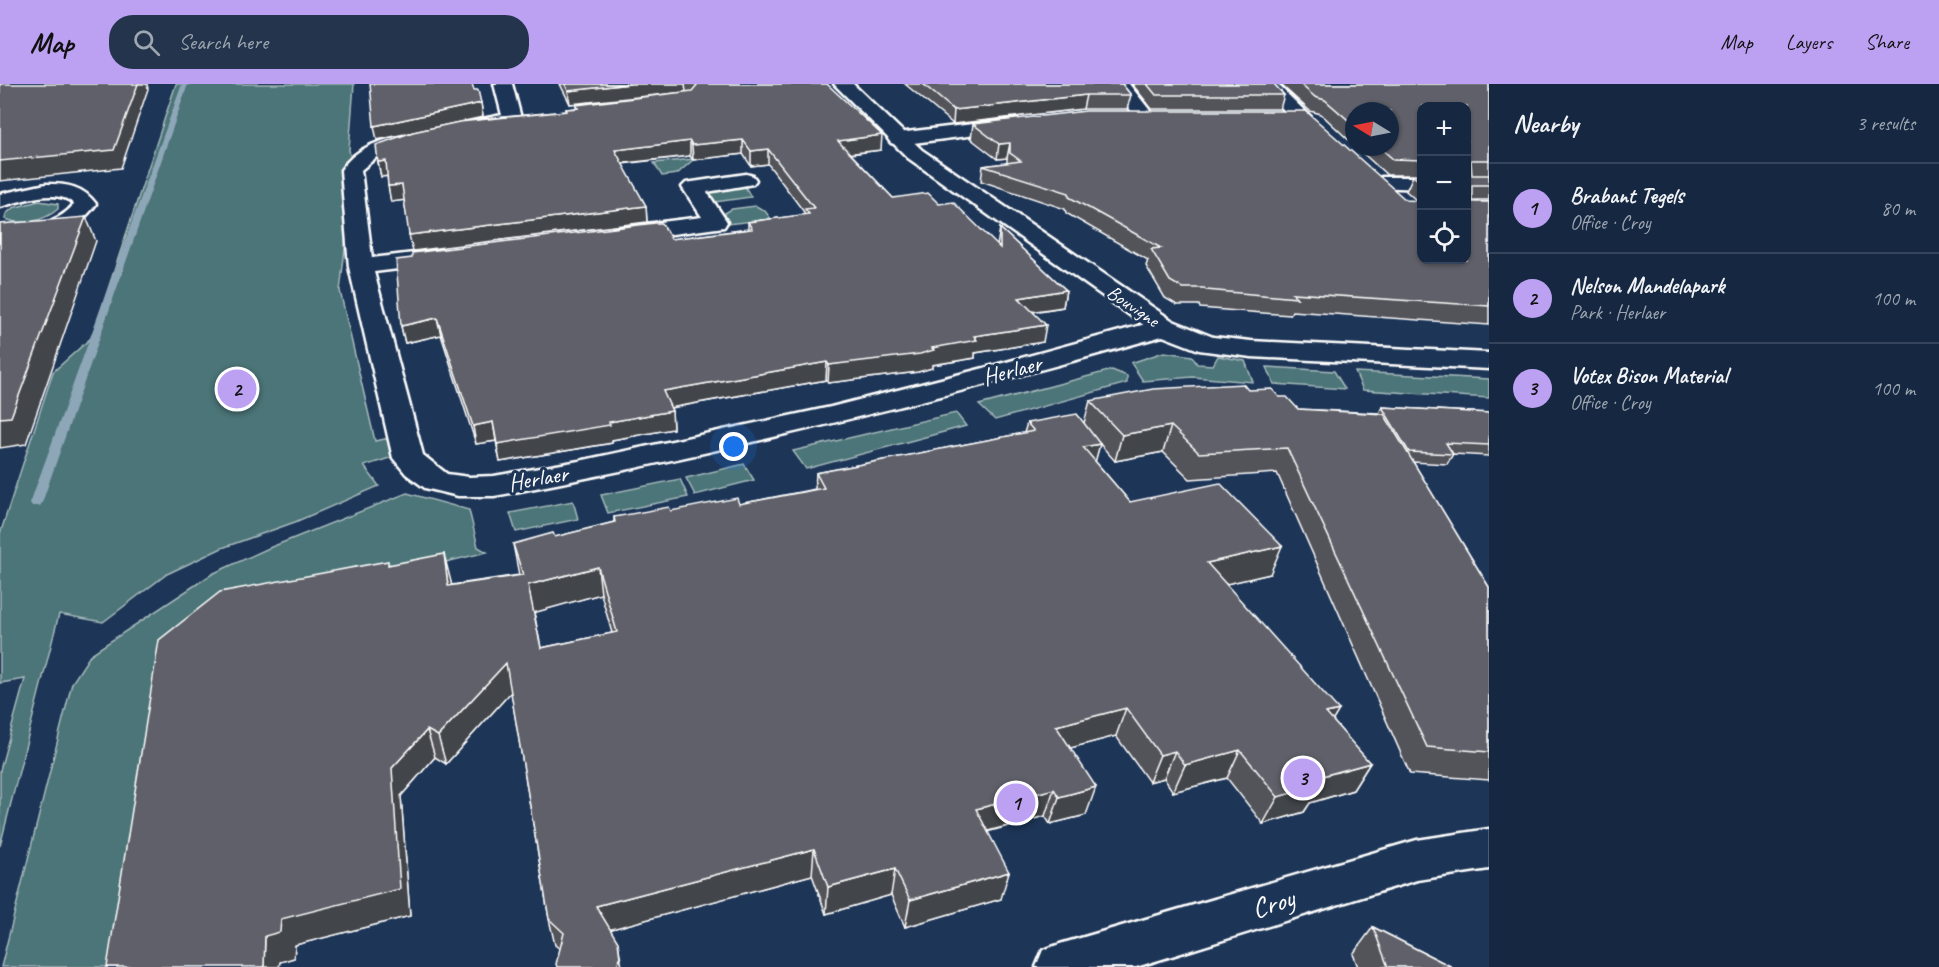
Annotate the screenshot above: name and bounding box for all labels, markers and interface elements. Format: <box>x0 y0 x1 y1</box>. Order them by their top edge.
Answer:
search box <box>109 15 529 69</box>
text: Map <box>30 25 73 60</box>
icon: search <box>130 26 163 59</box>
text: Search here <box>178 28 268 56</box>
text: Map <box>1720 29 1753 55</box>
text: Layers <box>1786 29 1832 55</box>
text: Share <box>1865 29 1909 55</box>
north arrow <box>1345 102 1399 156</box>
map controls <box>1417 102 1471 264</box>
button: + <box>1417 102 1471 156</box>
text: Nearby <box>1513 107 1578 140</box>
text: 3 results <box>1856 111 1915 136</box>
button: − <box>1417 156 1471 210</box>
text: Brabant Tegels <box>1570 182 1684 210</box>
text: 1 <box>1528 196 1537 221</box>
text: 80 m <box>1881 196 1915 221</box>
button: locate <box>1417 210 1471 264</box>
text: Office · Croy <box>1570 210 1651 235</box>
text: Nelson Mandelapark <box>1570 272 1725 300</box>
street label: Bouvigne <box>1102 279 1165 333</box>
text: 2 <box>1528 286 1537 311</box>
text: 100 m <box>1872 286 1915 311</box>
text: Park · Herlaer <box>1570 300 1665 325</box>
street label: Herlaer <box>979 347 1047 392</box>
text: Votex Bison Material <box>1570 362 1727 390</box>
pin: 2 <box>218 366 256 412</box>
text: 3 <box>1528 376 1537 401</box>
text: 100 m <box>1872 376 1915 401</box>
text: Office · Croy <box>1570 390 1651 415</box>
your location <box>719 432 748 461</box>
street label: Herlaer <box>506 458 573 498</box>
pin: 3 <box>1284 756 1322 800</box>
pin: 1 <box>996 780 1036 826</box>
street label: Croy <box>1247 879 1301 926</box>

